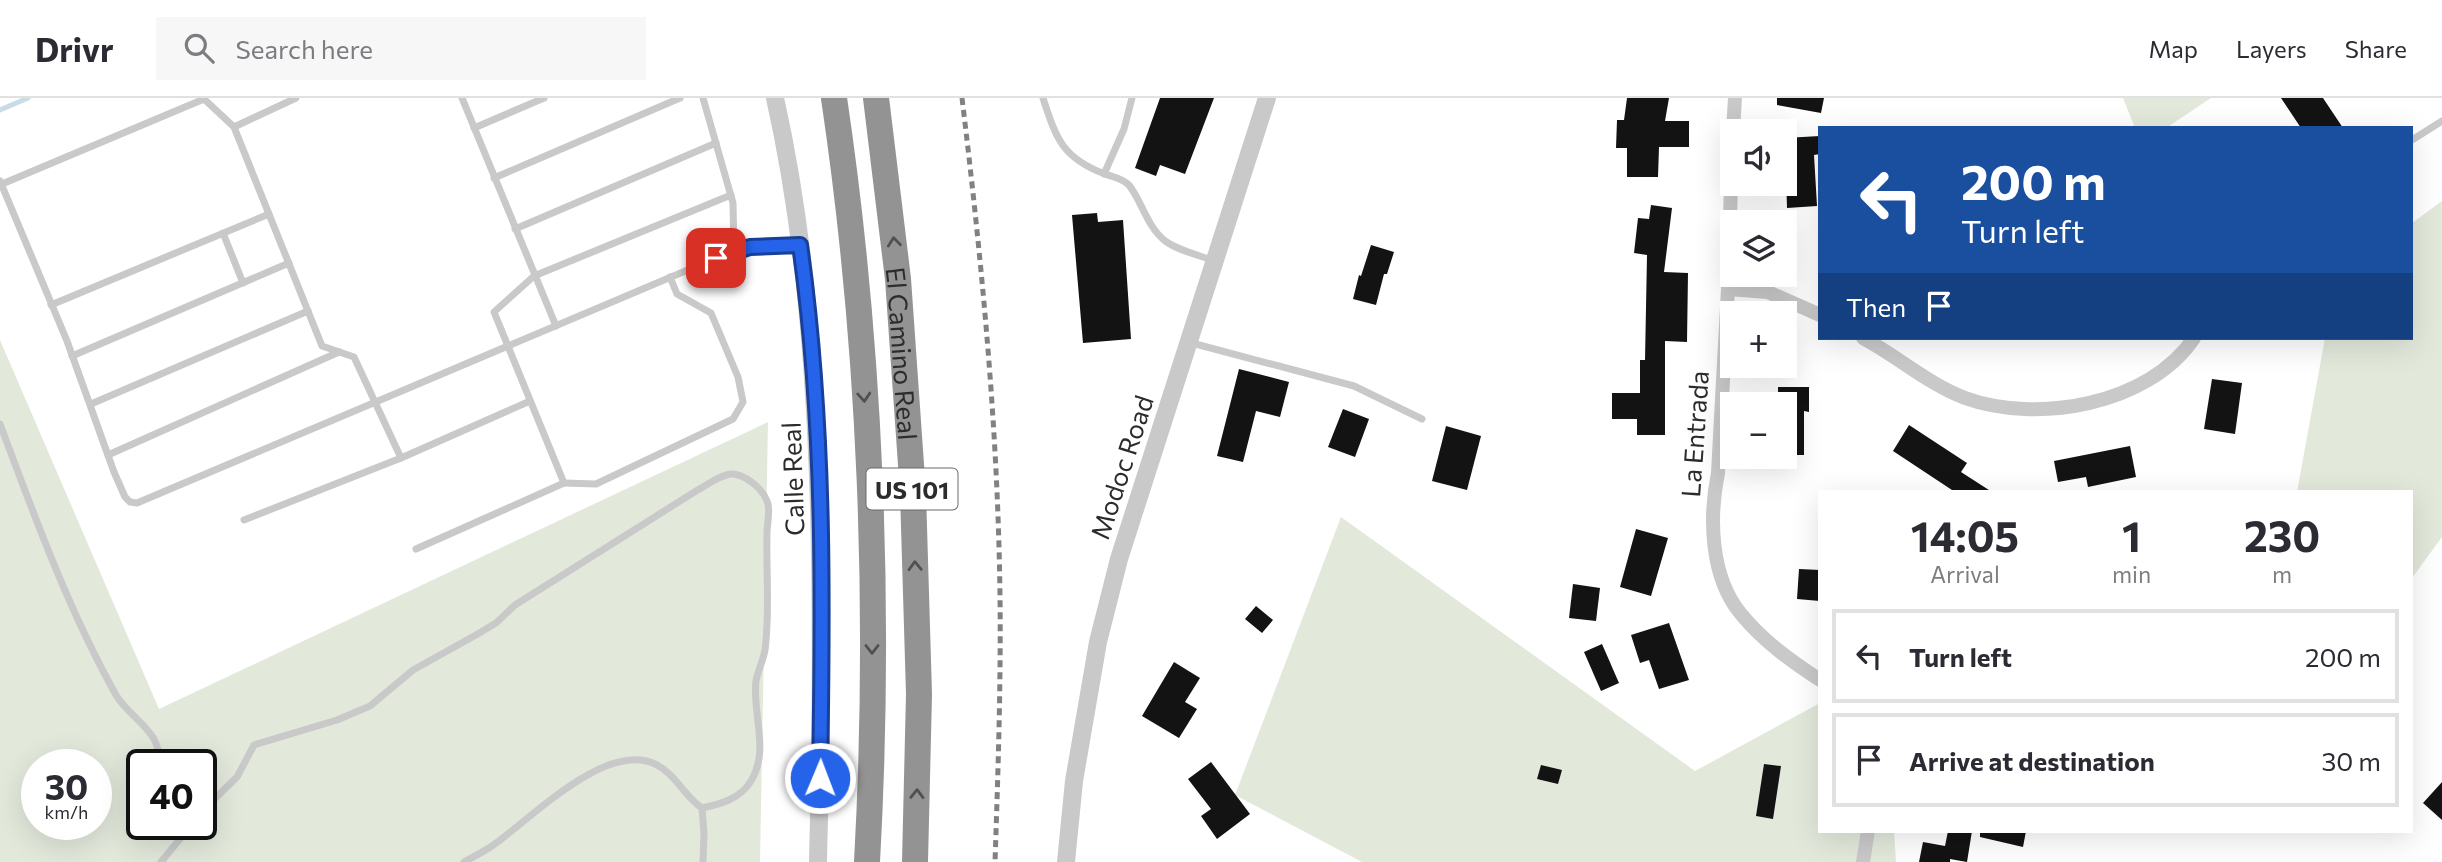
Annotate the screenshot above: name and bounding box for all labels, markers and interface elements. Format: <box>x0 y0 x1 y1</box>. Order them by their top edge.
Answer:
search box <box>156 17 646 80</box>
text: Drivr <box>35 28 114 69</box>
icon: search <box>180 29 218 67</box>
text: Search here <box>236 33 373 64</box>
text: Map <box>2149 34 2198 63</box>
text: Layers <box>2236 34 2307 63</box>
text: Share <box>2345 34 2407 63</box>
map controls <box>1720 119 1797 469</box>
button: sound <box>1720 119 1797 196</box>
text: 200 m <box>1961 150 2106 210</box>
icon: left <box>1846 154 1937 245</box>
button: layers <box>1720 210 1797 287</box>
text: Turn left <box>1961 210 2085 250</box>
pin <box>686 228 746 288</box>
one-way arrow <box>887 236 902 247</box>
icon: arrive <box>697 239 735 277</box>
street label: El Camino Real <box>881 265 925 441</box>
icon: arrive <box>1920 287 1958 325</box>
text: Then <box>1846 291 1906 322</box>
button: + <box>1720 301 1797 378</box>
street label: La Entrada <box>1674 370 1714 498</box>
street label: Modoc Road <box>1083 391 1159 543</box>
one-way arrow <box>856 392 871 403</box>
button: − <box>1720 392 1797 469</box>
street label: Calle Real <box>775 422 809 536</box>
road number: US 101 <box>866 468 958 510</box>
text: 14:05 <box>1911 509 2019 561</box>
text: 1 <box>2122 509 2141 561</box>
text: 230 <box>2244 509 2320 561</box>
text: Arrival <box>1930 560 2000 588</box>
text: min <box>2112 560 2151 588</box>
text: m <box>2272 560 2292 588</box>
one-way arrow <box>907 561 923 571</box>
icon: left <box>1850 637 1888 675</box>
text: Turn left <box>1909 641 2012 672</box>
text: 200 m <box>2305 641 2381 672</box>
one-way arrow <box>864 645 880 655</box>
position arrow <box>783 741 857 815</box>
icon: arrive <box>1850 741 1888 779</box>
text: Arrive at destination <box>1909 745 2155 776</box>
text: 30 m <box>2322 745 2381 776</box>
speed limit sign: 40 <box>126 749 217 840</box>
text: 30 <box>45 764 88 807</box>
one-way arrow <box>909 788 925 799</box>
text: km/h <box>45 801 88 823</box>

